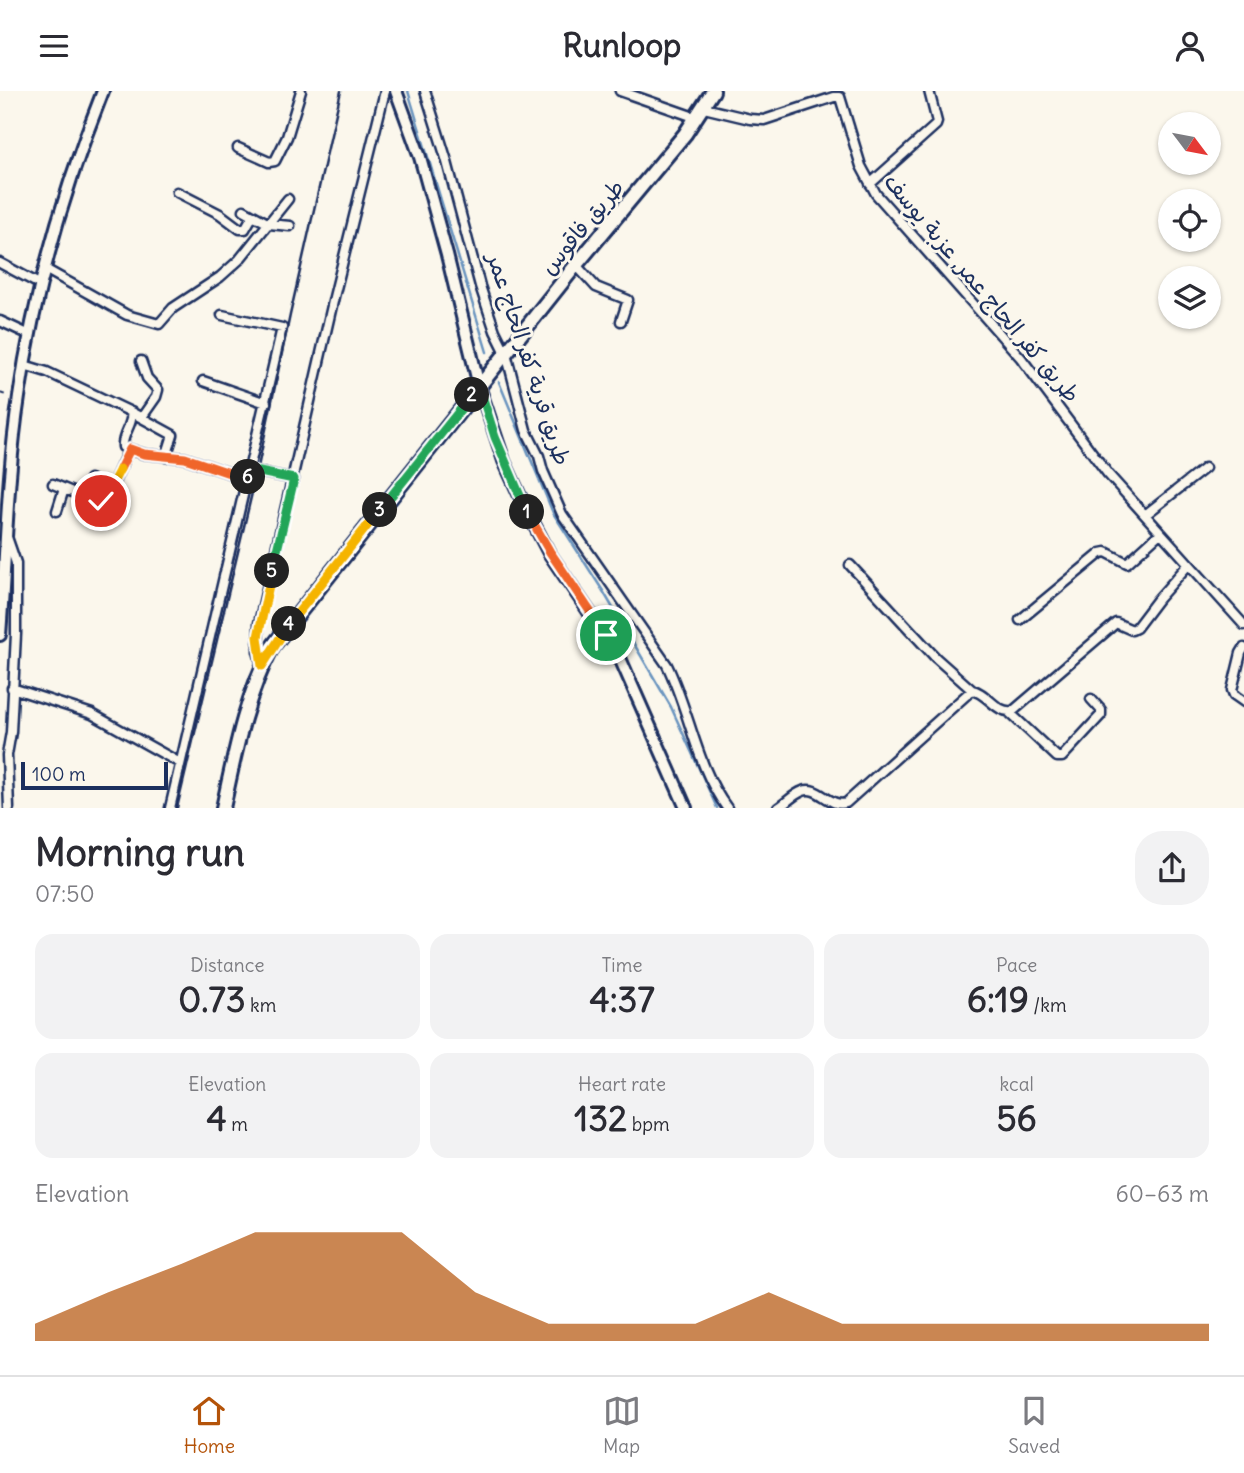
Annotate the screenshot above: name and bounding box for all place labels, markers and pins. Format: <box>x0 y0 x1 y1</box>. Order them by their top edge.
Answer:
pin: 2 <box>454 377 490 413</box>
pin: 6 <box>230 459 266 495</box>
pin <box>71 471 131 531</box>
pin: 3 <box>362 493 398 527</box>
pin: 1 <box>510 495 544 529</box>
pin: 5 <box>254 553 290 589</box>
pin <box>576 605 636 665</box>
pin: 4 <box>272 607 306 641</box>

